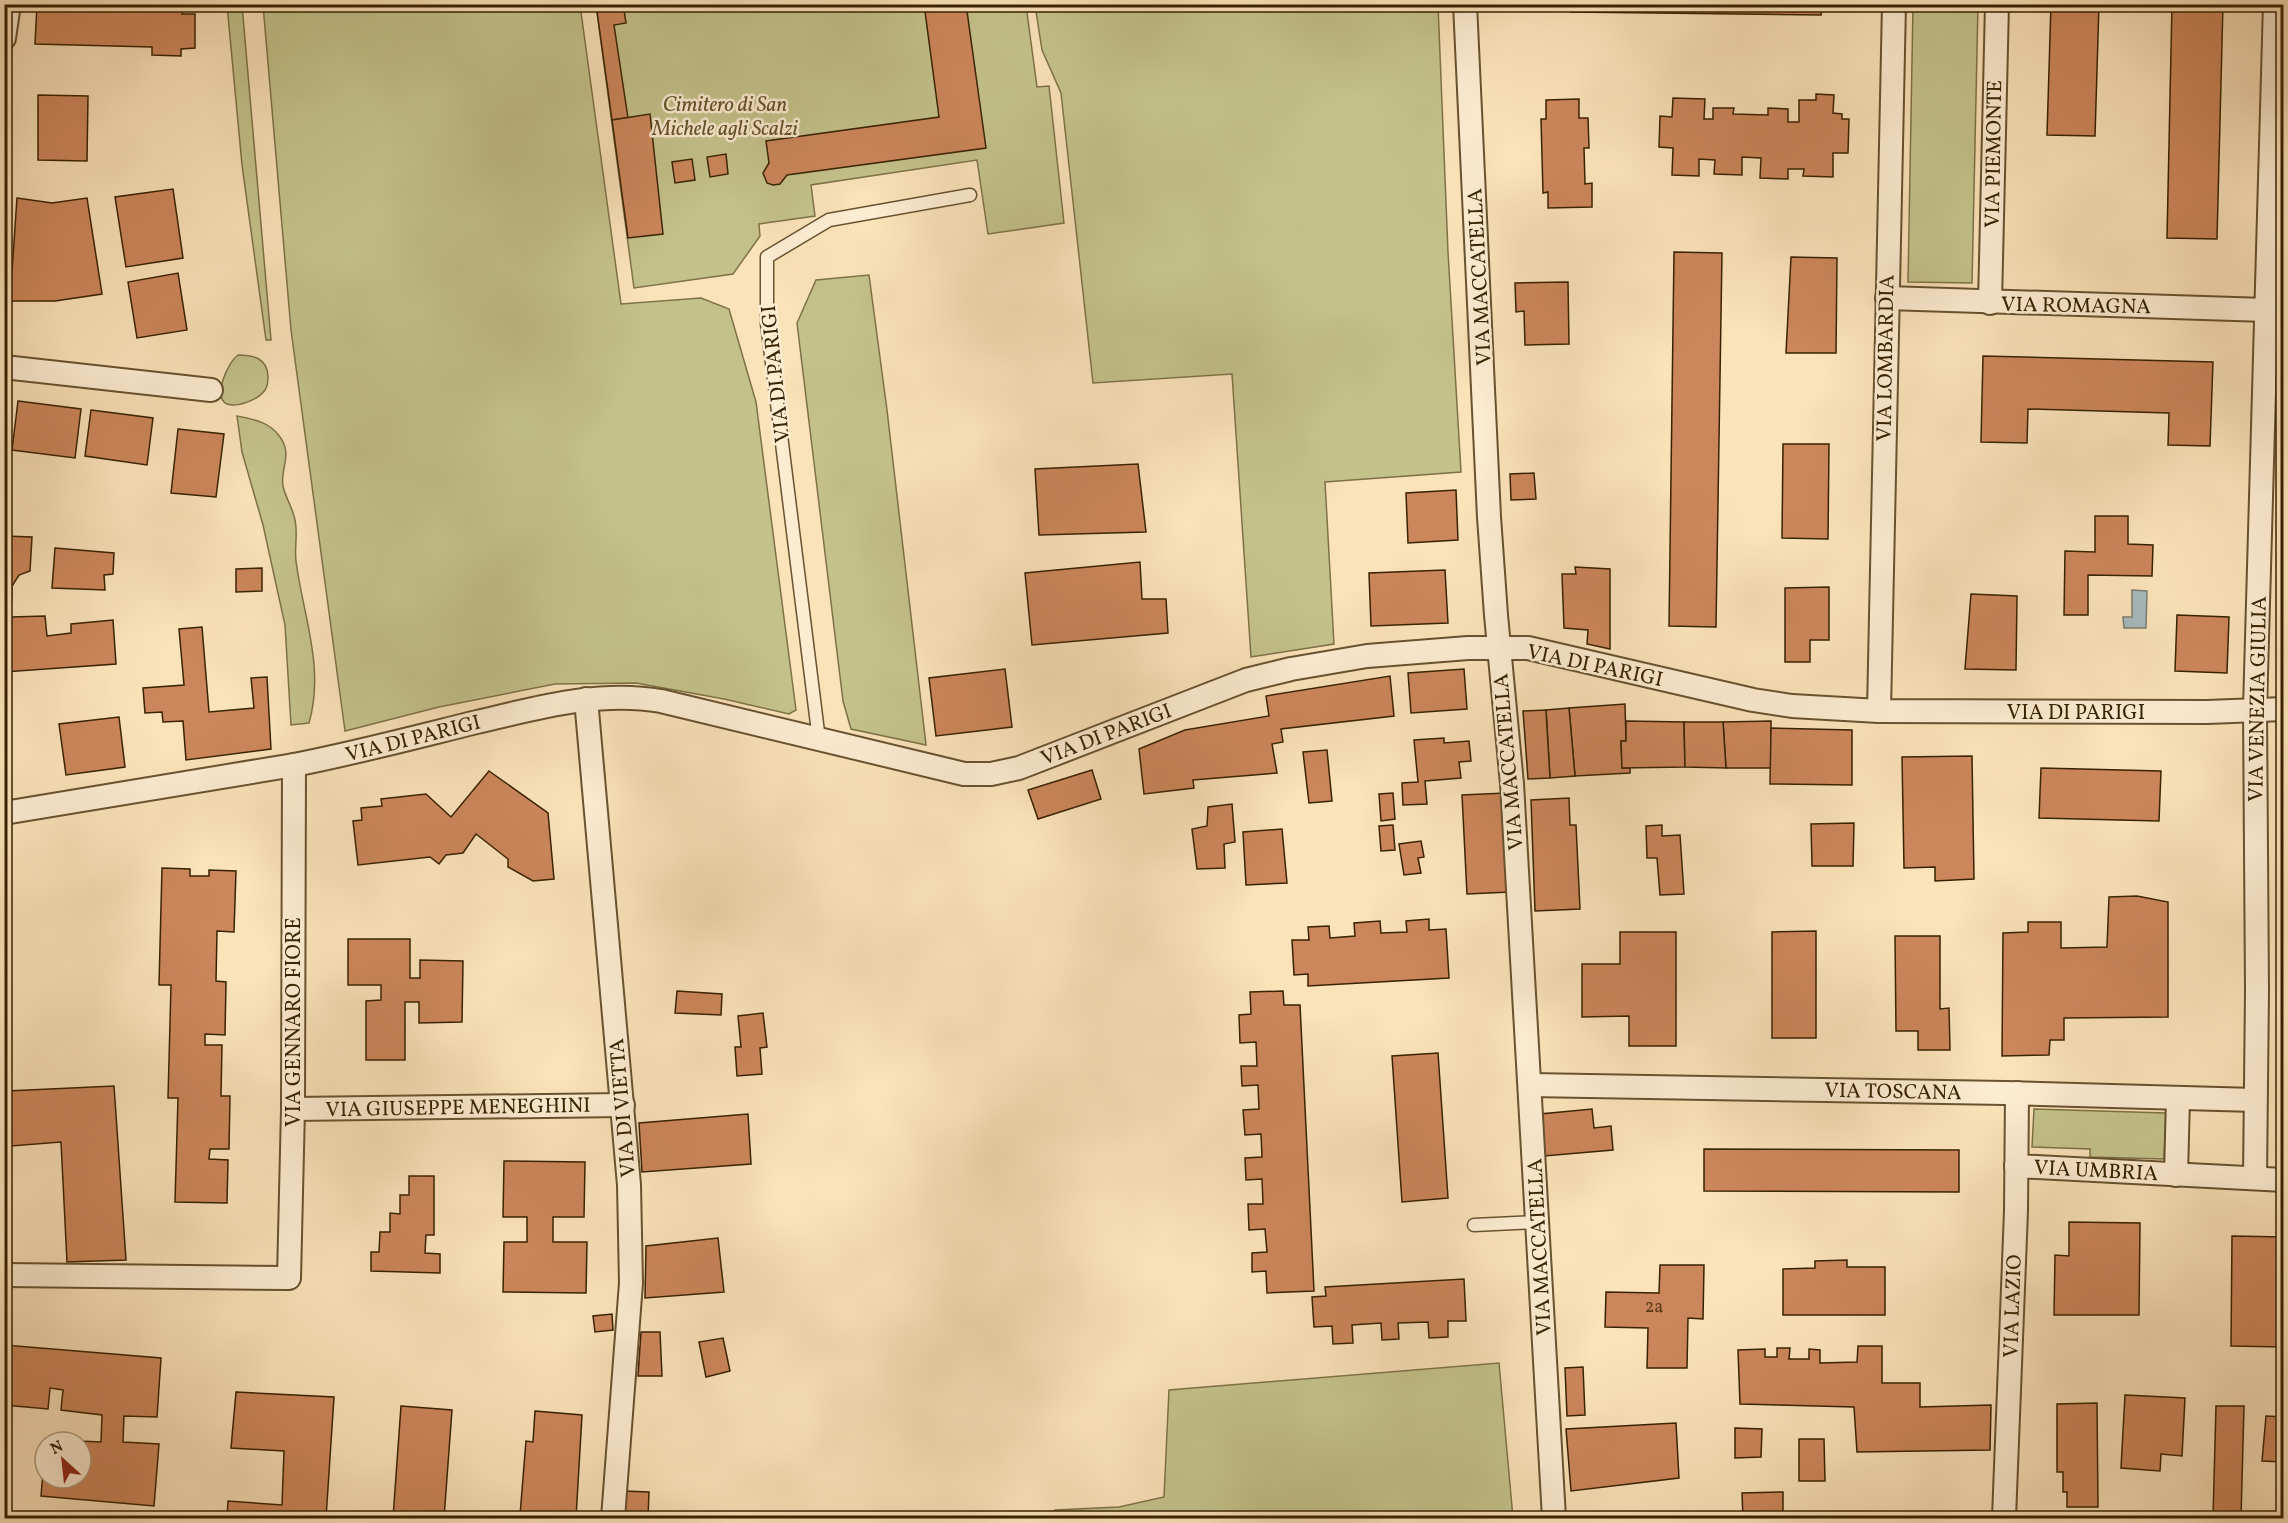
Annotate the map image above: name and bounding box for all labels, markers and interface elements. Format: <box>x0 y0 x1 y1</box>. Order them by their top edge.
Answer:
street label: VIA PIEMONTE <box>1979 80 2010 228</box>
park label: Cimitero di San Michele agli Scalzi <box>651 91 799 144</box>
street label: VIA MACCATELLA <box>1461 187 1500 366</box>
street label: VIA LOMBARDIA <box>1871 274 1902 442</box>
street label: VIA ROMAGNA <box>2001 291 2151 322</box>
street label: VIA DI PARIGI <box>755 304 798 444</box>
street label: VIA VENEZIA GIULIA <box>2242 596 2275 802</box>
street label: VIA DI PARIGI <box>1524 638 1665 695</box>
street label: VIA MACCATELLA <box>1487 672 1532 851</box>
street label: VIA DI PARIGI <box>1037 697 1176 774</box>
street label: VIA DI PARIGI <box>2007 699 2145 728</box>
street label: VIA DI PARIGI <box>343 709 484 770</box>
street label: VIA GENNARO FIORE <box>280 917 309 1127</box>
street label: VIA DI VIETTA <box>603 1037 644 1178</box>
street label: VIA TOSCANA <box>1824 1077 1962 1108</box>
street label: VIA GIUSEPPE MENEGHINI <box>325 1092 591 1125</box>
street label: VIA UMBRIA <box>2033 1154 2159 1189</box>
street label: VIA MACCATELLA <box>1521 1157 1560 1336</box>
street label: VIA LAZIO <box>1997 1254 2030 1358</box>
house number: 2a <box>1645 1295 1663 1320</box>
north arrow <box>33 1430 93 1490</box>
text: N <box>47 1436 68 1461</box>

